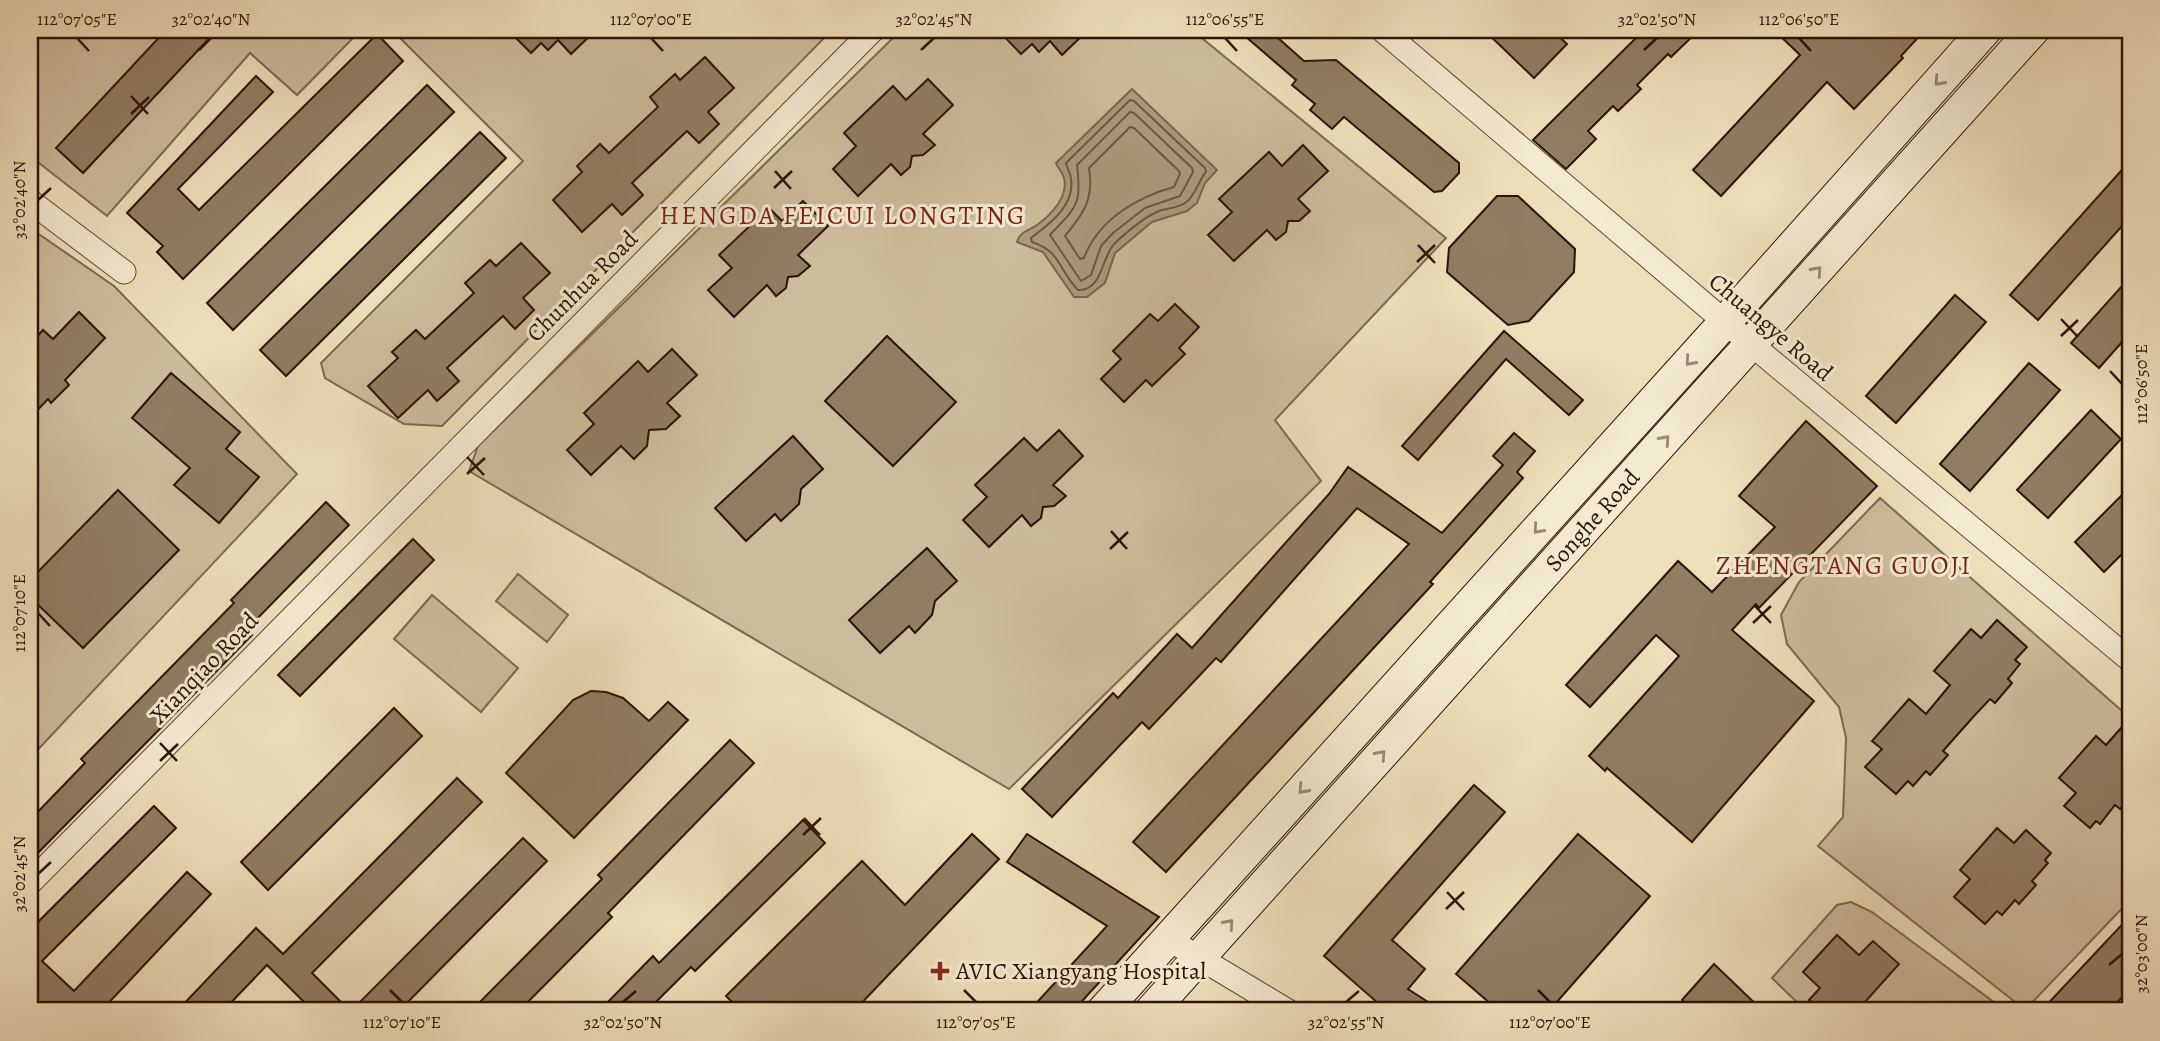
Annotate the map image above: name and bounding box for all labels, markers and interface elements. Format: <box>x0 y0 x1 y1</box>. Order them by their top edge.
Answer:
text: 112°07'05"E <box>37 7 117 31</box>
text: 32°02'40"N <box>172 7 250 31</box>
text: 112°07'00"E <box>610 7 692 31</box>
text: 32°02'45"N <box>896 7 973 31</box>
text: 112°06'55"E <box>1186 7 1264 31</box>
text: 32°02'50"N <box>1618 7 1696 31</box>
text: 112°06'50"E <box>1759 7 1839 31</box>
one-way arrow <box>1935 73 1947 86</box>
text: 32°02'40"N <box>7 161 31 239</box>
district label: HENGDA FEICUI LONGTING <box>660 198 1026 233</box>
street label: Chunhua Road <box>519 223 645 349</box>
street label: Chuangye Road <box>1702 266 1840 388</box>
one-way arrow <box>1808 266 1821 279</box>
text: 112°06'50"E <box>2129 344 2153 424</box>
one-way arrow <box>1686 352 1698 365</box>
one-way arrow <box>1656 435 1669 448</box>
street label: Songhe Road <box>1538 462 1647 578</box>
one-way arrow <box>1534 521 1546 534</box>
district label: ZHENGTANG GUOJI <box>1716 548 1972 583</box>
text: 112°07'10"E <box>7 574 31 652</box>
street label: Xianqiao Road <box>143 605 266 731</box>
one-way arrow <box>1373 750 1386 763</box>
one-way arrow <box>1299 781 1311 794</box>
text: 32°02'45"N <box>7 835 31 913</box>
text: 32°03'00"N <box>2129 914 2153 994</box>
one-way arrow <box>1221 919 1233 932</box>
place label: AVIC Xiangyang Hospital <box>955 955 1206 987</box>
marker: AVIC Xiangyang Hospital <box>930 961 950 981</box>
text: 112°07'10"E <box>363 1010 441 1034</box>
text: 32°02'50"N <box>584 1010 662 1034</box>
text: 112°07'05"E <box>936 1010 1016 1034</box>
text: 32°02'55"N <box>1308 1010 1384 1034</box>
text: 112°07'00"E <box>1509 1010 1591 1034</box>

